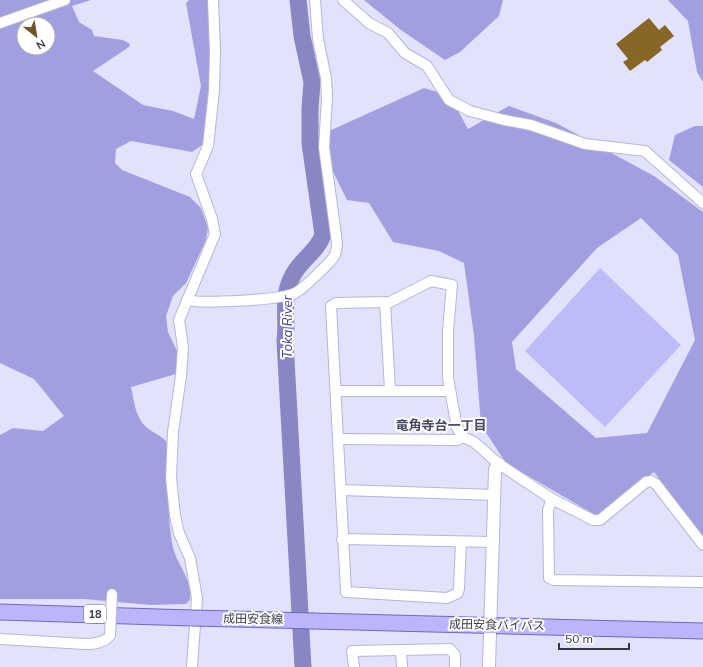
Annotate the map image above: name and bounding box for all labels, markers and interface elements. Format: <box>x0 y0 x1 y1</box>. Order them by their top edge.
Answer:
north arrow <box>16 16 56 56</box>
text: N <box>34 37 48 53</box>
water label: Toka River <box>279 294 295 358</box>
district label: 竜角寺台一丁目 <box>395 417 487 433</box>
road number: 18 <box>84 605 106 623</box>
street label: 成田安食線 <box>223 610 283 627</box>
street label: 成田安食バイパス <box>449 616 545 633</box>
scale bar <box>559 625 629 651</box>
text: 50 m <box>565 631 593 646</box>

